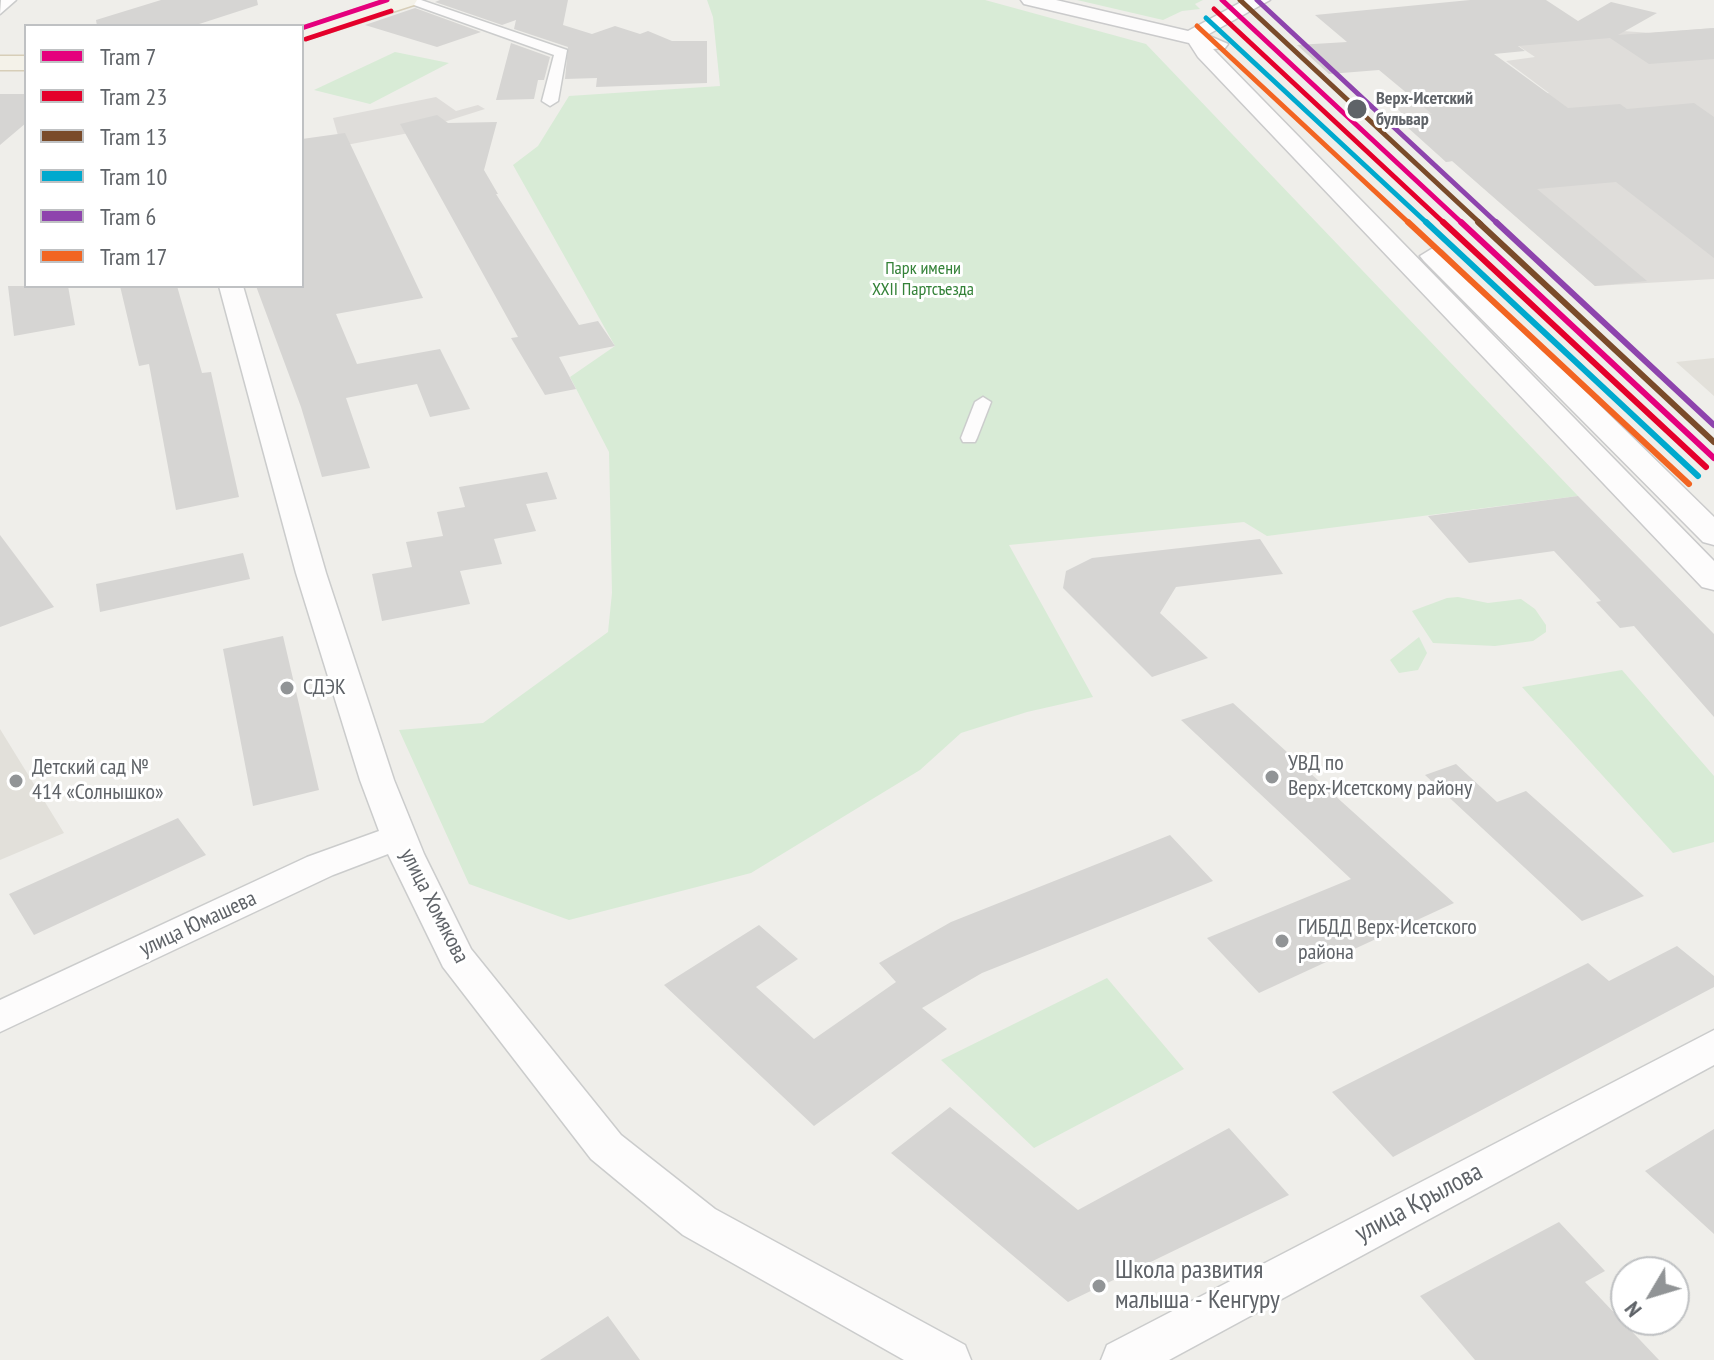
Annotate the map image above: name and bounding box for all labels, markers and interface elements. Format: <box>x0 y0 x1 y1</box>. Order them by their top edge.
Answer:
legend <box>24 24 304 288</box>
text: Tram 7 <box>100 41 156 72</box>
text: Tram 23 <box>100 81 167 112</box>
place label: Верх-Исетский бульвар <box>1376 88 1473 130</box>
marker: Верх-Исетский бульвар <box>1345 97 1369 121</box>
text: Tram 13 <box>100 121 167 152</box>
text: Tram 10 <box>100 161 167 192</box>
text: Tram 6 <box>100 201 156 232</box>
text: Tram 17 <box>100 241 167 272</box>
park label: Парк имени XXII Партсъезда <box>872 258 974 300</box>
place label: СДЭК <box>303 675 346 701</box>
marker: СДЭК <box>278 679 296 697</box>
place label: УВД по Верх-Исетскому району <box>1288 751 1472 802</box>
place label: Детский сад № 414 «Солнышко» <box>32 755 164 806</box>
marker: УВД по Верх-Исетскому району <box>1263 768 1281 786</box>
marker: Детский сад № 414 «Солнышко» <box>7 772 25 790</box>
street label: улица Хомякова <box>394 844 474 968</box>
street label: улица Юмашева <box>135 885 261 963</box>
place label: ГИБДД Верх-Исетского района <box>1298 915 1477 966</box>
marker: ГИБДД Верх-Исетского района <box>1273 932 1291 950</box>
street label: улица Крылова <box>1350 1156 1488 1250</box>
place label: Школа развития малыша - Кенгуру <box>1115 1255 1280 1316</box>
north arrow <box>1610 1256 1690 1336</box>
marker: Школа развития малыша - Кенгуру <box>1090 1277 1108 1295</box>
text: N <box>1618 1296 1647 1323</box>

